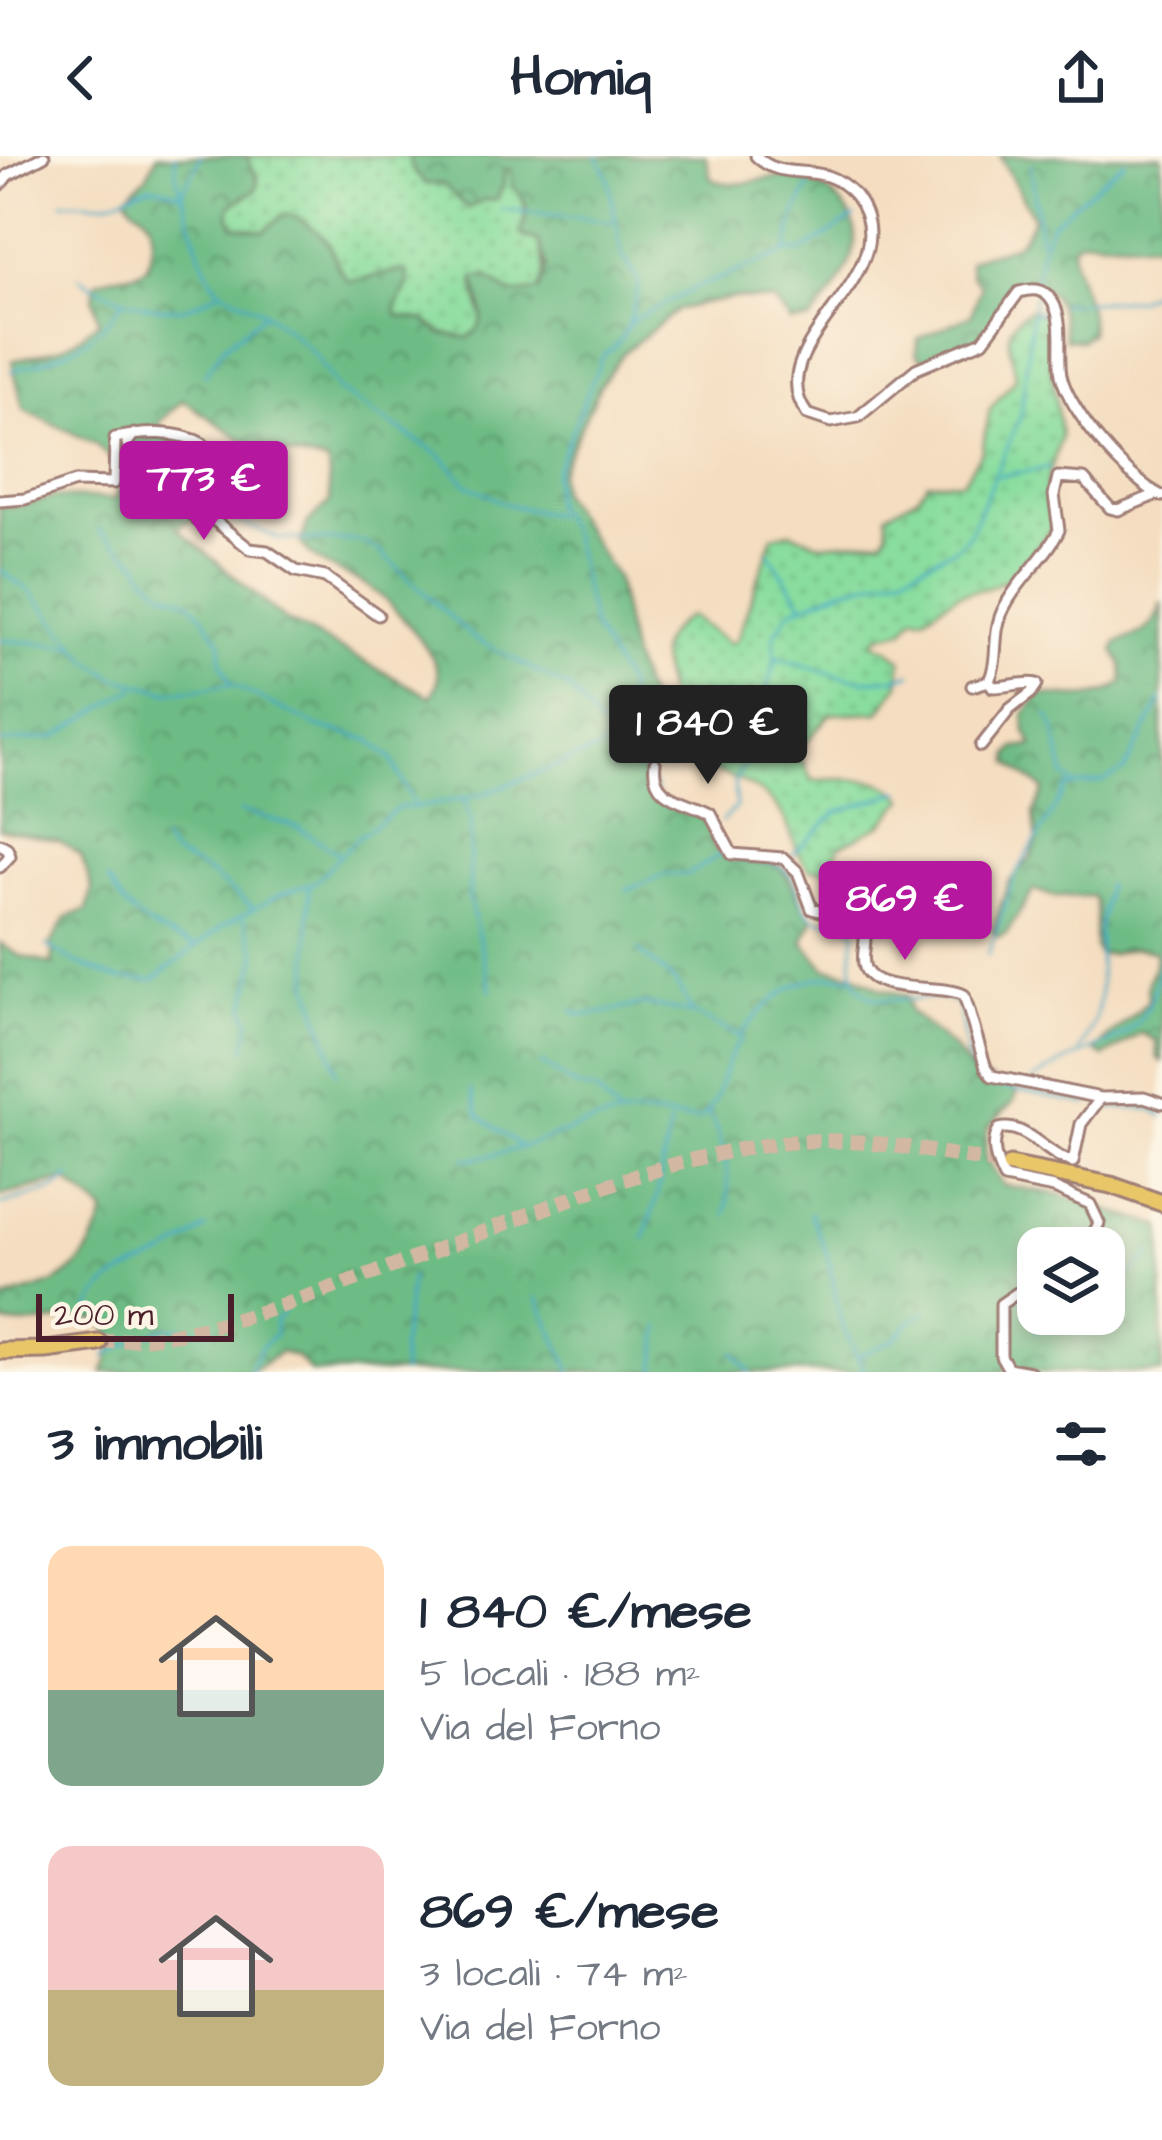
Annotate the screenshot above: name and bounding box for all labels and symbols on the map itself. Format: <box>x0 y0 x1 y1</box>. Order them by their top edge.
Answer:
pin: 773 € <box>120 441 288 543</box>
pin: 1 840 € <box>597 685 819 787</box>
pin: 869 € <box>821 861 989 963</box>
scale bar <box>36 1288 234 1341</box>

